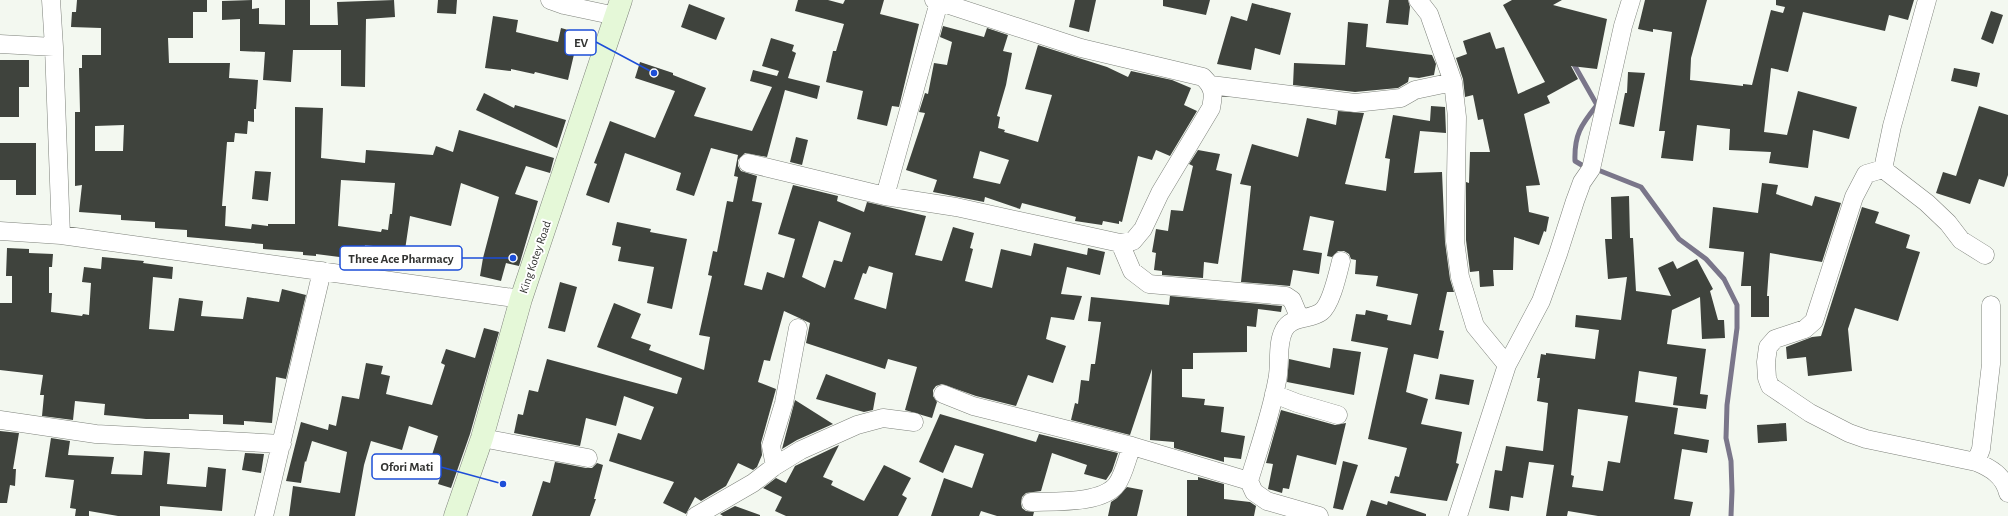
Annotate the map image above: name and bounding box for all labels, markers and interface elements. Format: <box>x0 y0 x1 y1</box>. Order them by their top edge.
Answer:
callout: EV <box>565 30 596 55</box>
text: EV <box>574 37 588 50</box>
street label: King Kotey Road <box>517 219 554 295</box>
callout: Three Ace Pharmacy <box>340 246 462 270</box>
text: Three Ace Pharmacy <box>348 253 454 266</box>
callout: Ofori Mati <box>372 454 441 479</box>
text: Ofori Mati <box>380 461 434 474</box>

